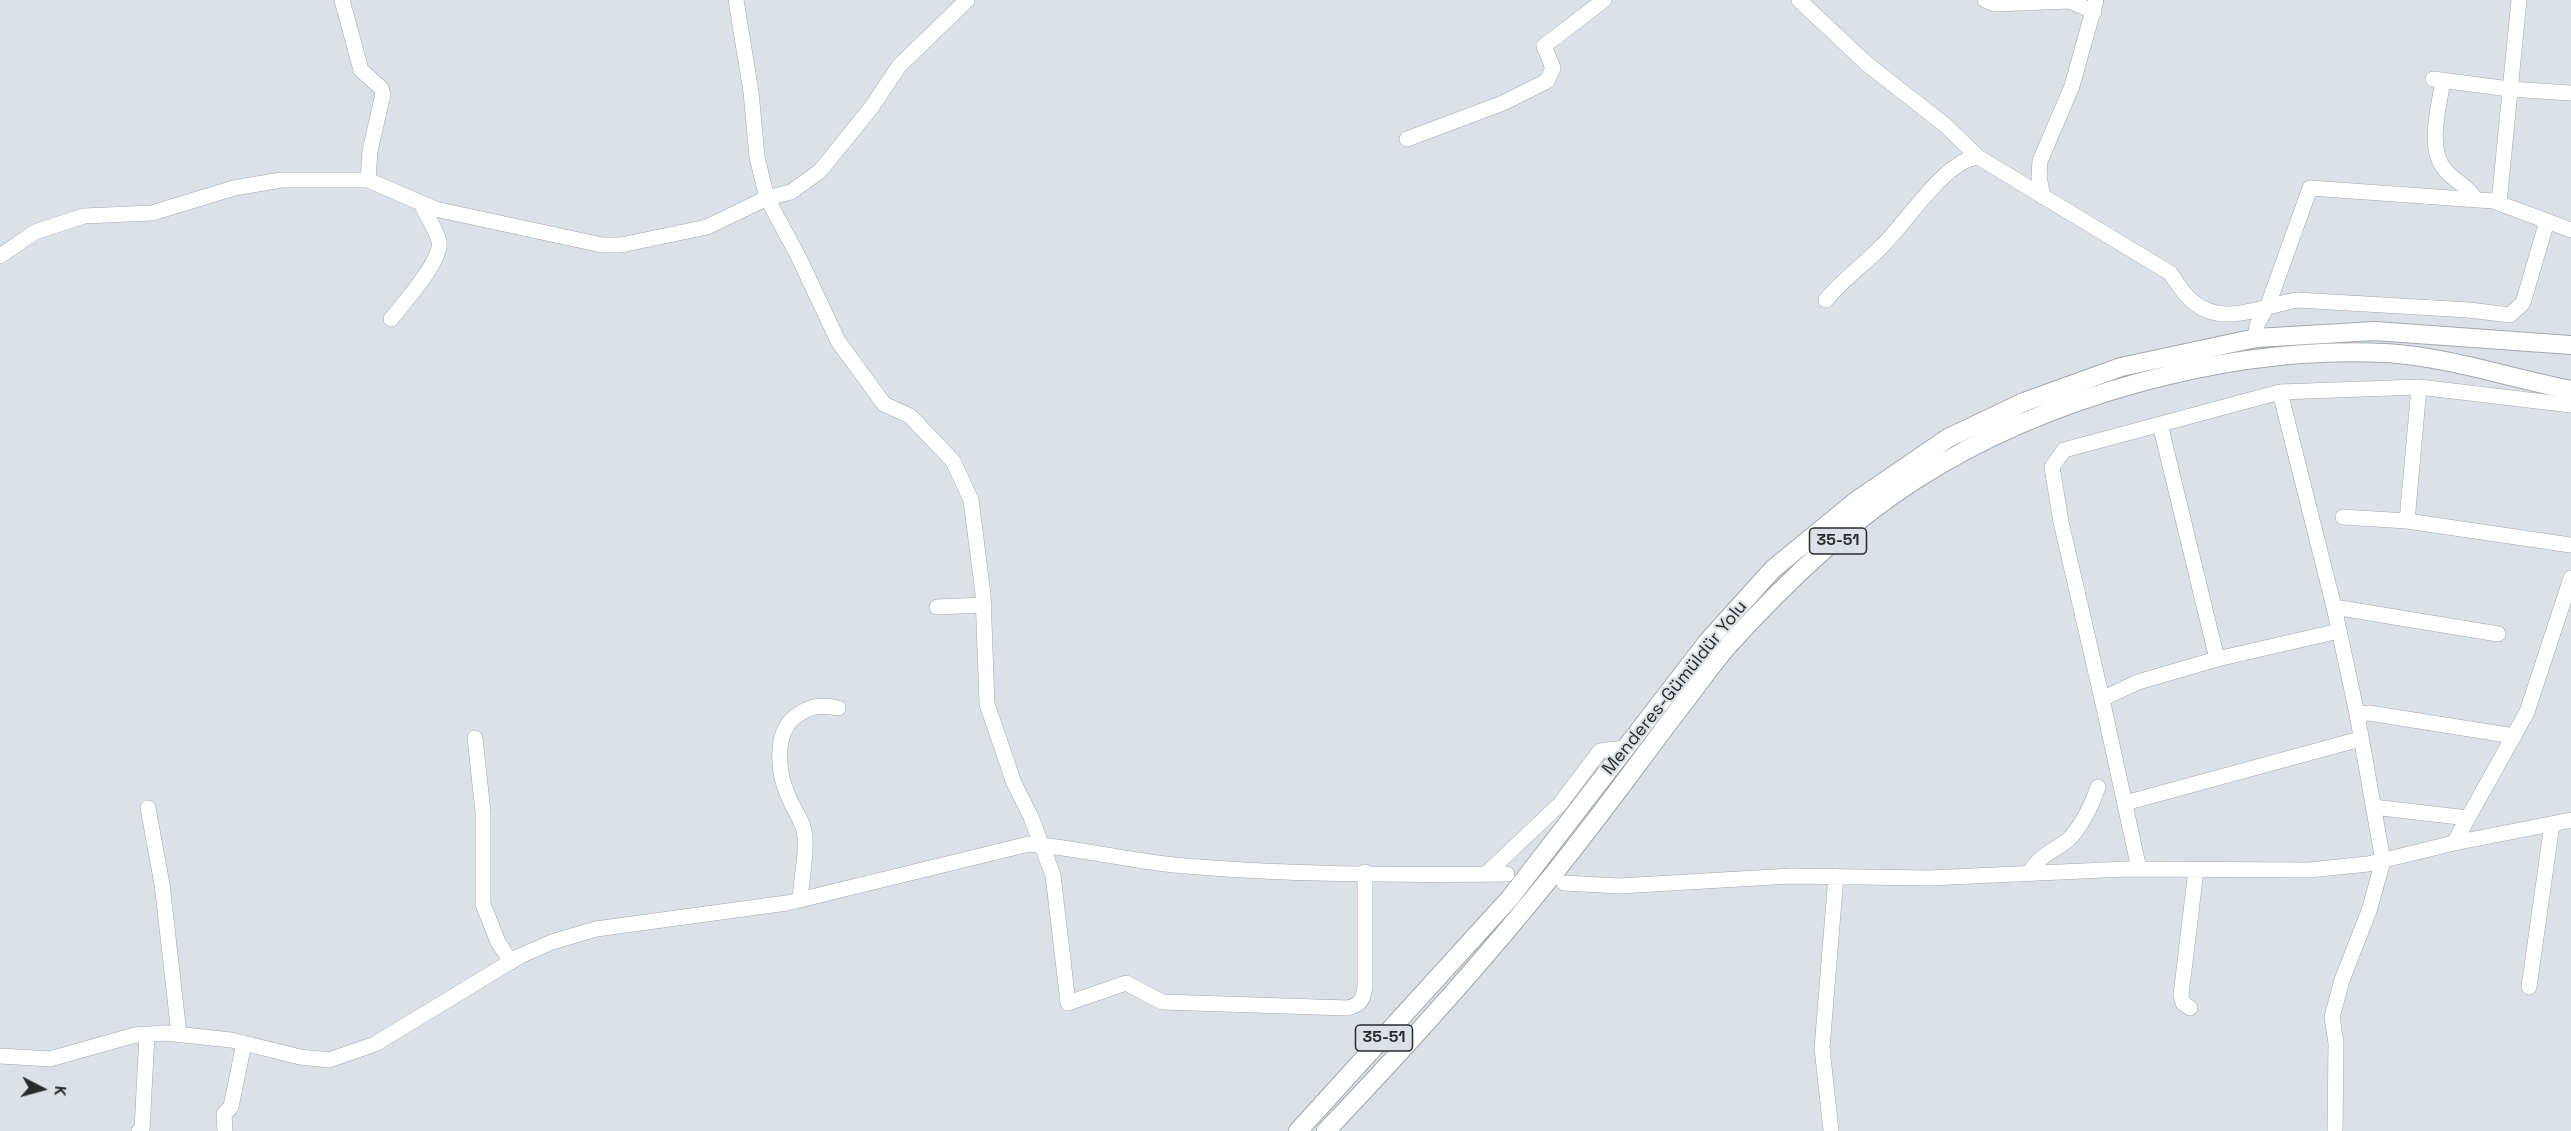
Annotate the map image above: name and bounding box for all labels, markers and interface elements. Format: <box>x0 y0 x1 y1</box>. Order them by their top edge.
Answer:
road number: 35-51 <box>1810 528 1866 554</box>
street label: Menderes-Gümüldür Yolu <box>1598 597 1752 779</box>
road number: 35-51 <box>1356 1025 1412 1051</box>
north arrow <box>12 1059 72 1119</box>
text: K <box>49 1085 71 1097</box>

